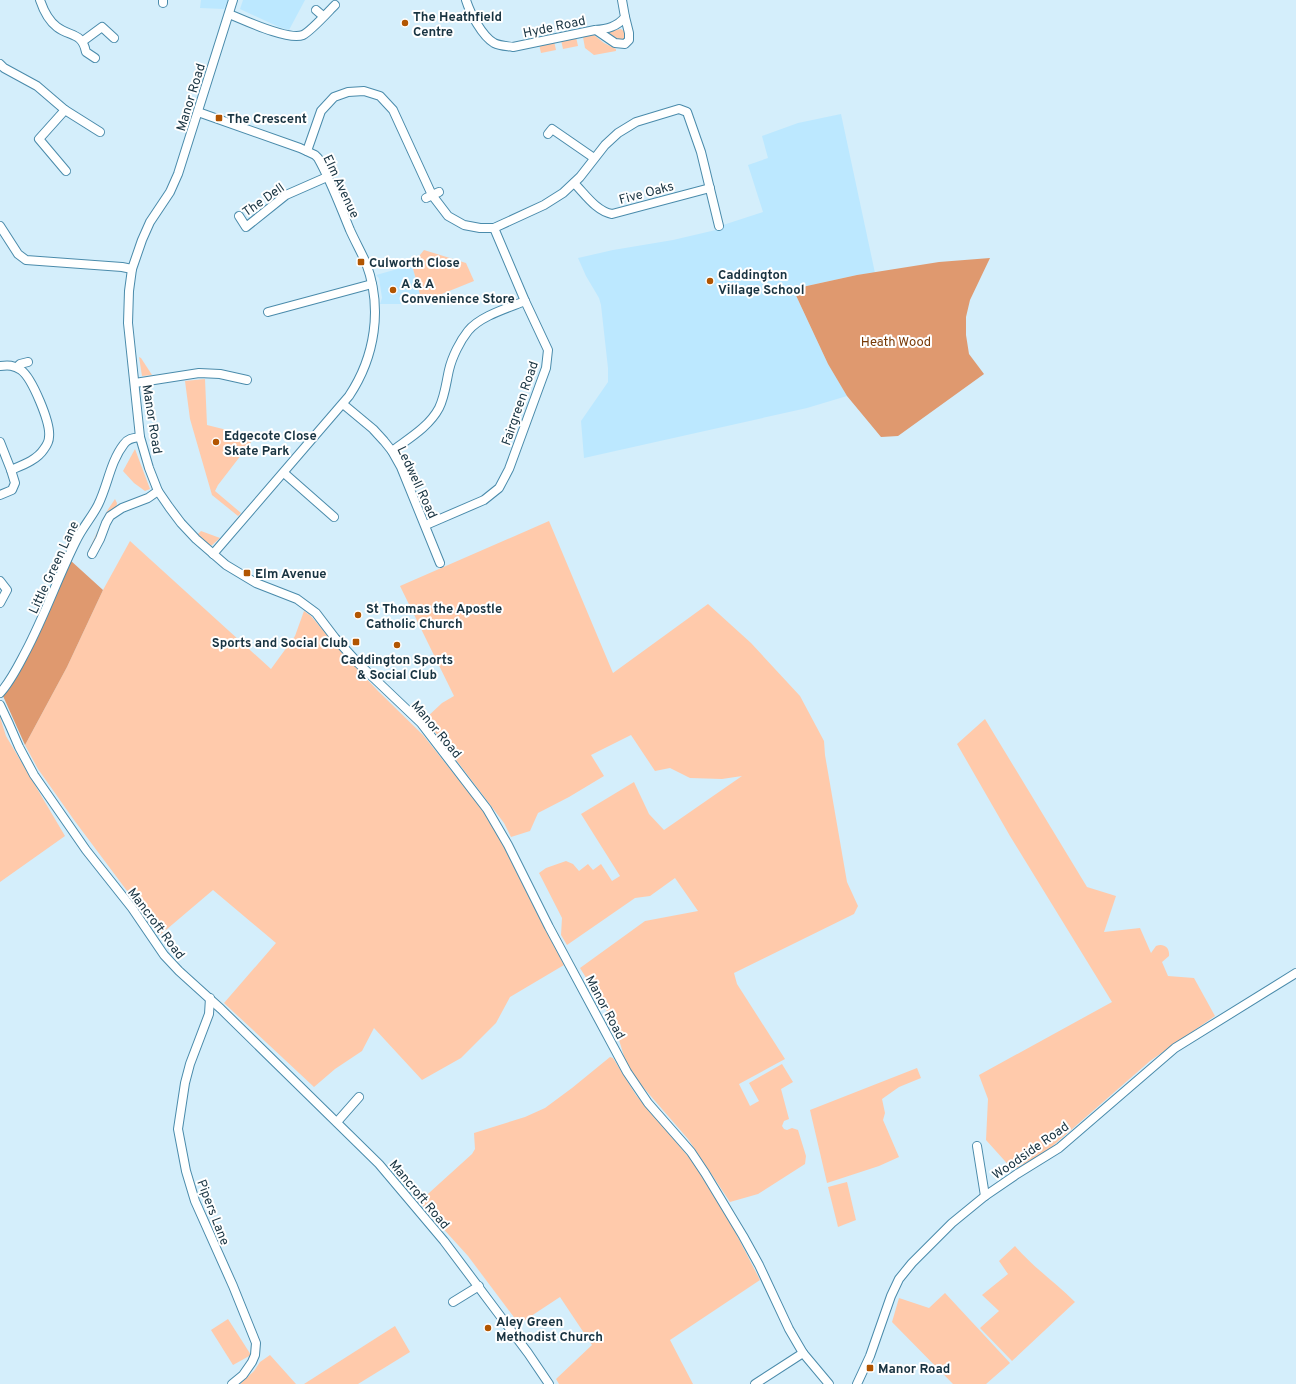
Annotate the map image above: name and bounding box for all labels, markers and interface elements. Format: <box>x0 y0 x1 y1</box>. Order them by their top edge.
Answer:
place label: The Heathfield Centre <box>413 10 502 41</box>
street label: Hyde Road <box>522 14 587 42</box>
marker: The Heathfield Centre <box>400 18 410 28</box>
street label: Manor Road <box>174 62 210 133</box>
place label: The Crescent <box>227 112 307 128</box>
marker: The Crescent <box>214 113 224 123</box>
street label: Elm Avenue <box>319 153 362 221</box>
street label: Five Oaks <box>617 179 676 209</box>
street label: The Dell <box>240 180 288 221</box>
place label: Culworth Close <box>369 256 460 272</box>
marker: Culworth Close <box>356 257 366 267</box>
place label: Caddington Village School <box>718 268 804 299</box>
marker: Caddington Village School <box>705 276 715 286</box>
place label: A & A Convenience Store <box>401 277 515 308</box>
marker: A & A Convenience Store <box>388 285 398 295</box>
park label: Heath Wood <box>861 335 931 351</box>
street label: Fairgreen Road <box>499 359 543 448</box>
street label: Manor Road <box>138 384 164 455</box>
place label: Edgecote Close Skate Park <box>224 429 317 460</box>
marker: Edgecote Close Skate Park <box>211 437 221 447</box>
street label: Ledwell Road <box>392 444 440 522</box>
street label: Little Green Lane <box>26 519 83 617</box>
place label: Elm Avenue <box>255 567 326 583</box>
marker: Elm Avenue <box>242 568 252 578</box>
place label: St Thomas the Apostle Catholic Church <box>366 602 502 633</box>
marker: St Thomas the Apostle Catholic Church <box>353 610 363 620</box>
place label: Sports and Social Club <box>212 636 348 652</box>
marker: Sports and Social Club <box>351 637 361 647</box>
marker: Caddington Sports & Social Club <box>392 640 402 650</box>
place label: Caddington Sports & Social Club <box>341 653 453 684</box>
street label: Manor Road <box>407 698 464 762</box>
street label: Mancroft Road <box>123 885 188 963</box>
street label: Manor Road <box>581 973 628 1043</box>
street label: Woodside Road <box>990 1119 1072 1184</box>
street label: Mancroft Road <box>385 1157 452 1233</box>
street label: Pipers Lane <box>192 1178 232 1248</box>
place label: Aley Green Methodist Church <box>496 1315 603 1346</box>
marker: Aley Green Methodist Church <box>483 1323 493 1333</box>
place label: Manor Road <box>878 1362 950 1378</box>
marker: Manor Road <box>865 1363 875 1373</box>

